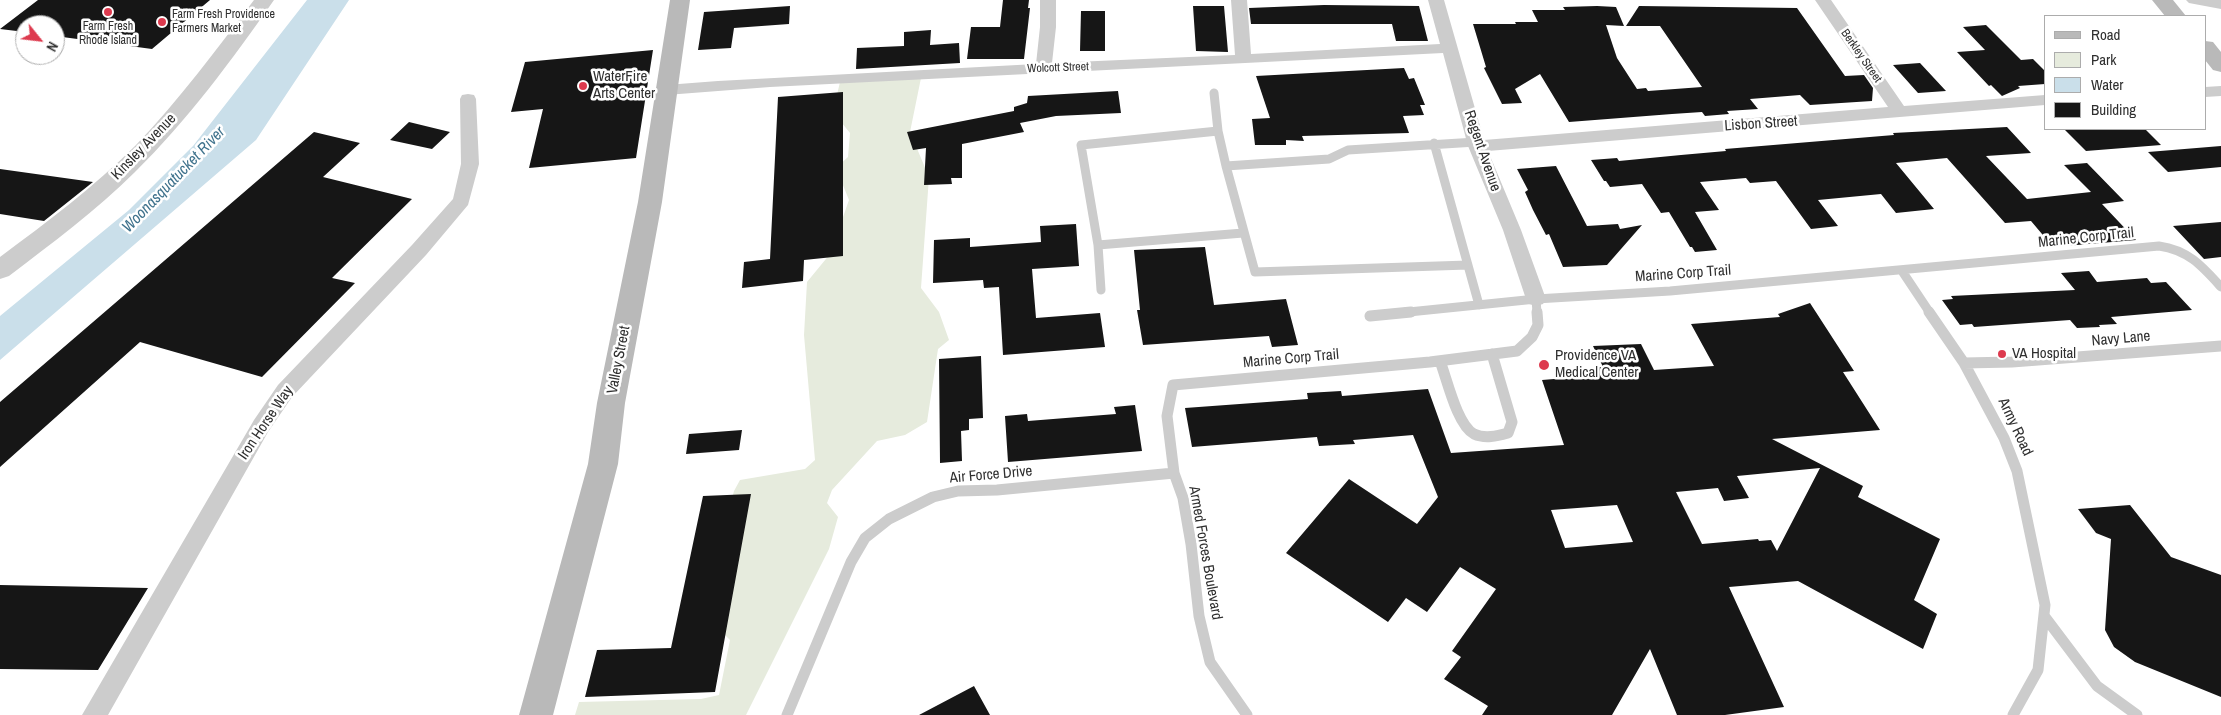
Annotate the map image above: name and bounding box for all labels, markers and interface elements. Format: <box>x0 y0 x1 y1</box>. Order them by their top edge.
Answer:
marker: Farm Fresh Rhode Island <box>102 6 114 18</box>
place label: Farm Fresh Providence Farmers Market <box>172 8 275 36</box>
north arrow <box>15 15 65 65</box>
legend <box>2044 15 2206 130</box>
marker: Farm Fresh Providence Farmers Market <box>156 16 168 28</box>
place label: Farm Fresh Rhode Island <box>79 20 137 48</box>
text: Road <box>2091 24 2120 45</box>
street label: Berkley Street <box>1837 27 1885 85</box>
text: N <box>42 39 62 55</box>
text: Park <box>2091 49 2116 70</box>
street label: Wolcott Street <box>1027 60 1089 76</box>
place label: WaterFire Arts Center <box>593 68 655 103</box>
text: Water <box>2091 74 2123 95</box>
marker: WaterFire Arts Center <box>577 80 589 92</box>
text: Building <box>2091 99 2136 120</box>
street label: Regent Avenue <box>1460 108 1504 194</box>
street label: Kinsley Avenue <box>108 110 180 184</box>
street label: Lisbon Street <box>1724 112 1798 136</box>
water label: Woonasquatucket River <box>119 123 229 237</box>
street label: Marine Corp Trail <box>2037 224 2135 252</box>
street label: Marine Corp Trail <box>1635 262 1731 286</box>
street label: Valley Street <box>604 324 634 396</box>
street label: Navy Lane <box>2091 327 2151 351</box>
place label: VA Hospital <box>2012 345 2076 363</box>
street label: Marine Corp Trail <box>1242 346 1340 372</box>
place label: Providence VA Medical Center <box>1555 347 1638 382</box>
marker: VA Hospital <box>1996 348 2008 360</box>
marker: Providence VA Medical Center <box>1537 358 1551 372</box>
street label: Iron Horse Way <box>235 383 297 463</box>
street label: Army Road <box>1994 395 2036 459</box>
street label: Air Force Drive <box>949 462 1033 488</box>
street label: Armed Forces Boulevard <box>1184 485 1226 621</box>

